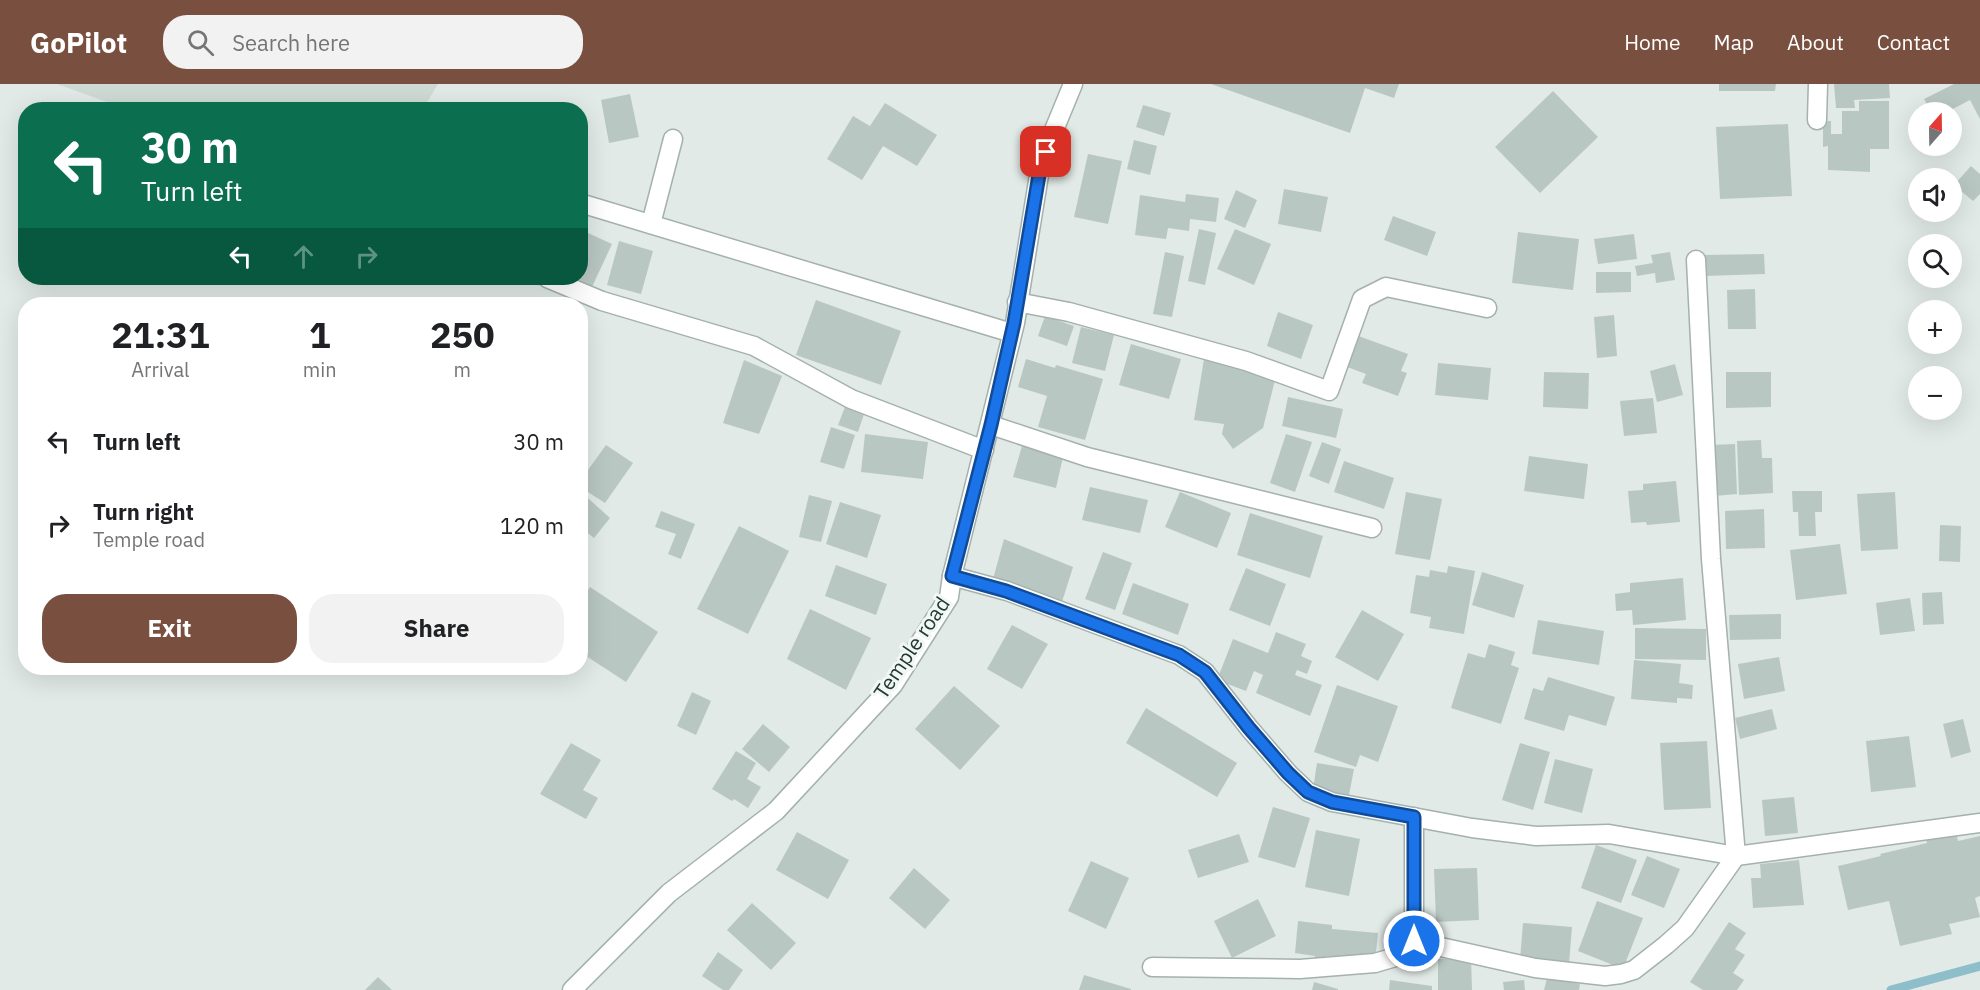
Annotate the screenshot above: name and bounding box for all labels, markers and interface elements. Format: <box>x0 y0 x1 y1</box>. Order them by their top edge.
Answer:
search box <box>163 15 583 69</box>
text: GoPilot <box>30 24 127 61</box>
icon: search <box>184 26 217 59</box>
text: Search here <box>232 28 350 57</box>
text: Home <box>1624 28 1681 56</box>
text: Map <box>1714 28 1754 56</box>
text: About <box>1787 28 1844 56</box>
text: Contact <box>1877 28 1950 56</box>
north arrow <box>1908 102 1962 156</box>
map controls <box>1908 102 1962 420</box>
text: 30 m <box>141 120 239 175</box>
icon: left <box>42 126 120 204</box>
pin <box>1020 126 1071 177</box>
icon: arrive <box>1029 135 1062 168</box>
button: sound <box>1908 168 1962 222</box>
text: Turn left <box>141 173 242 208</box>
button: search <box>1908 234 1962 288</box>
icon: left <box>224 240 257 273</box>
icon: ahead <box>287 240 320 273</box>
icon: right <box>350 240 383 273</box>
button: + <box>1908 300 1962 354</box>
text: 21:31 <box>111 311 210 358</box>
text: 1 <box>309 311 331 358</box>
text: 250 <box>430 311 495 358</box>
text: Arrival <box>131 356 190 383</box>
text: min <box>303 356 337 383</box>
text: m <box>454 356 471 383</box>
button: − <box>1908 366 1962 420</box>
icon: left <box>42 425 75 458</box>
text: Turn left <box>93 427 181 456</box>
text: 30 m <box>513 427 564 456</box>
text: Turn right <box>93 497 194 526</box>
icon: right <box>42 509 75 542</box>
text: 120 m <box>500 511 564 540</box>
text: Temple road <box>93 526 205 553</box>
street label: Temple road <box>867 591 956 704</box>
button: Exit <box>42 594 297 663</box>
button: Share <box>309 594 564 663</box>
position arrow <box>1382 909 1446 973</box>

